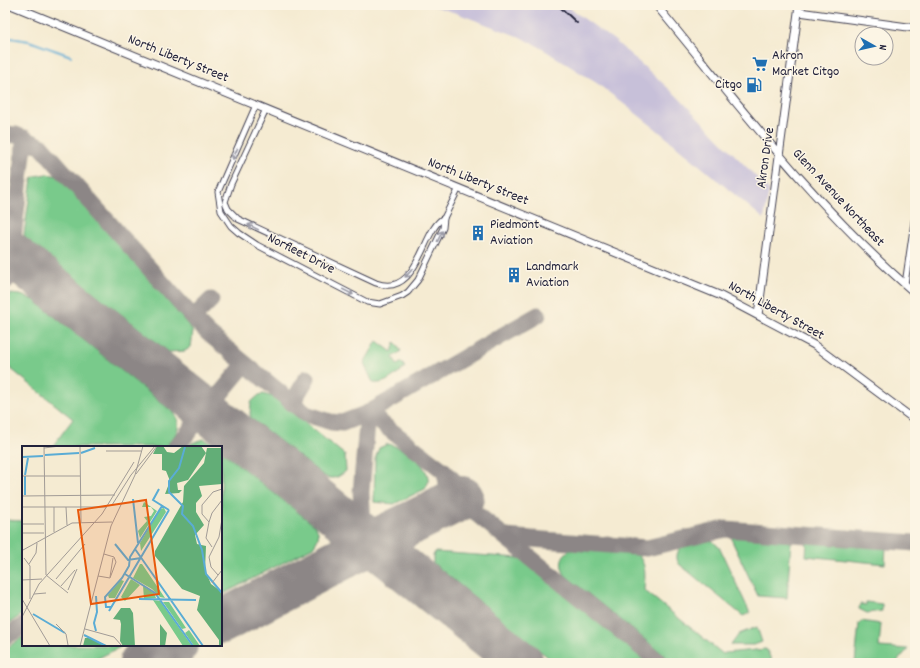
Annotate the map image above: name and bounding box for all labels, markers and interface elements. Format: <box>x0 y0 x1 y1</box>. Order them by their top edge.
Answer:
north arrow <box>854 26 894 66</box>
street label: North Liberty Street <box>125 30 231 88</box>
text: N <box>874 43 890 51</box>
place label: Akron Market Citgo <box>772 46 839 82</box>
supermarket icon: Akron Market Citgo <box>751 55 769 73</box>
place label: Citgo <box>715 75 742 95</box>
fuel station icon: Citgo <box>745 76 763 94</box>
street label: Akron Drive <box>752 126 780 190</box>
street label: Glenn Avenue Northeast <box>787 144 889 252</box>
one-way arrow <box>231 147 238 159</box>
street label: North Liberty Street <box>425 153 531 211</box>
place label: Piedmont Aviation <box>490 215 539 251</box>
one-way arrow <box>247 223 259 230</box>
building icon: Piedmont Aviation <box>469 224 487 242</box>
street label: Norfleet Drive <box>264 229 338 279</box>
one-way arrow <box>437 230 444 242</box>
place label: Landmark Aviation <box>526 257 579 293</box>
building icon: Landmark Aviation <box>505 266 523 284</box>
one-way arrow <box>404 268 414 278</box>
street label: North Liberty Street <box>724 276 828 346</box>
one-way arrow <box>342 288 354 296</box>
inset map <box>22 446 222 646</box>

